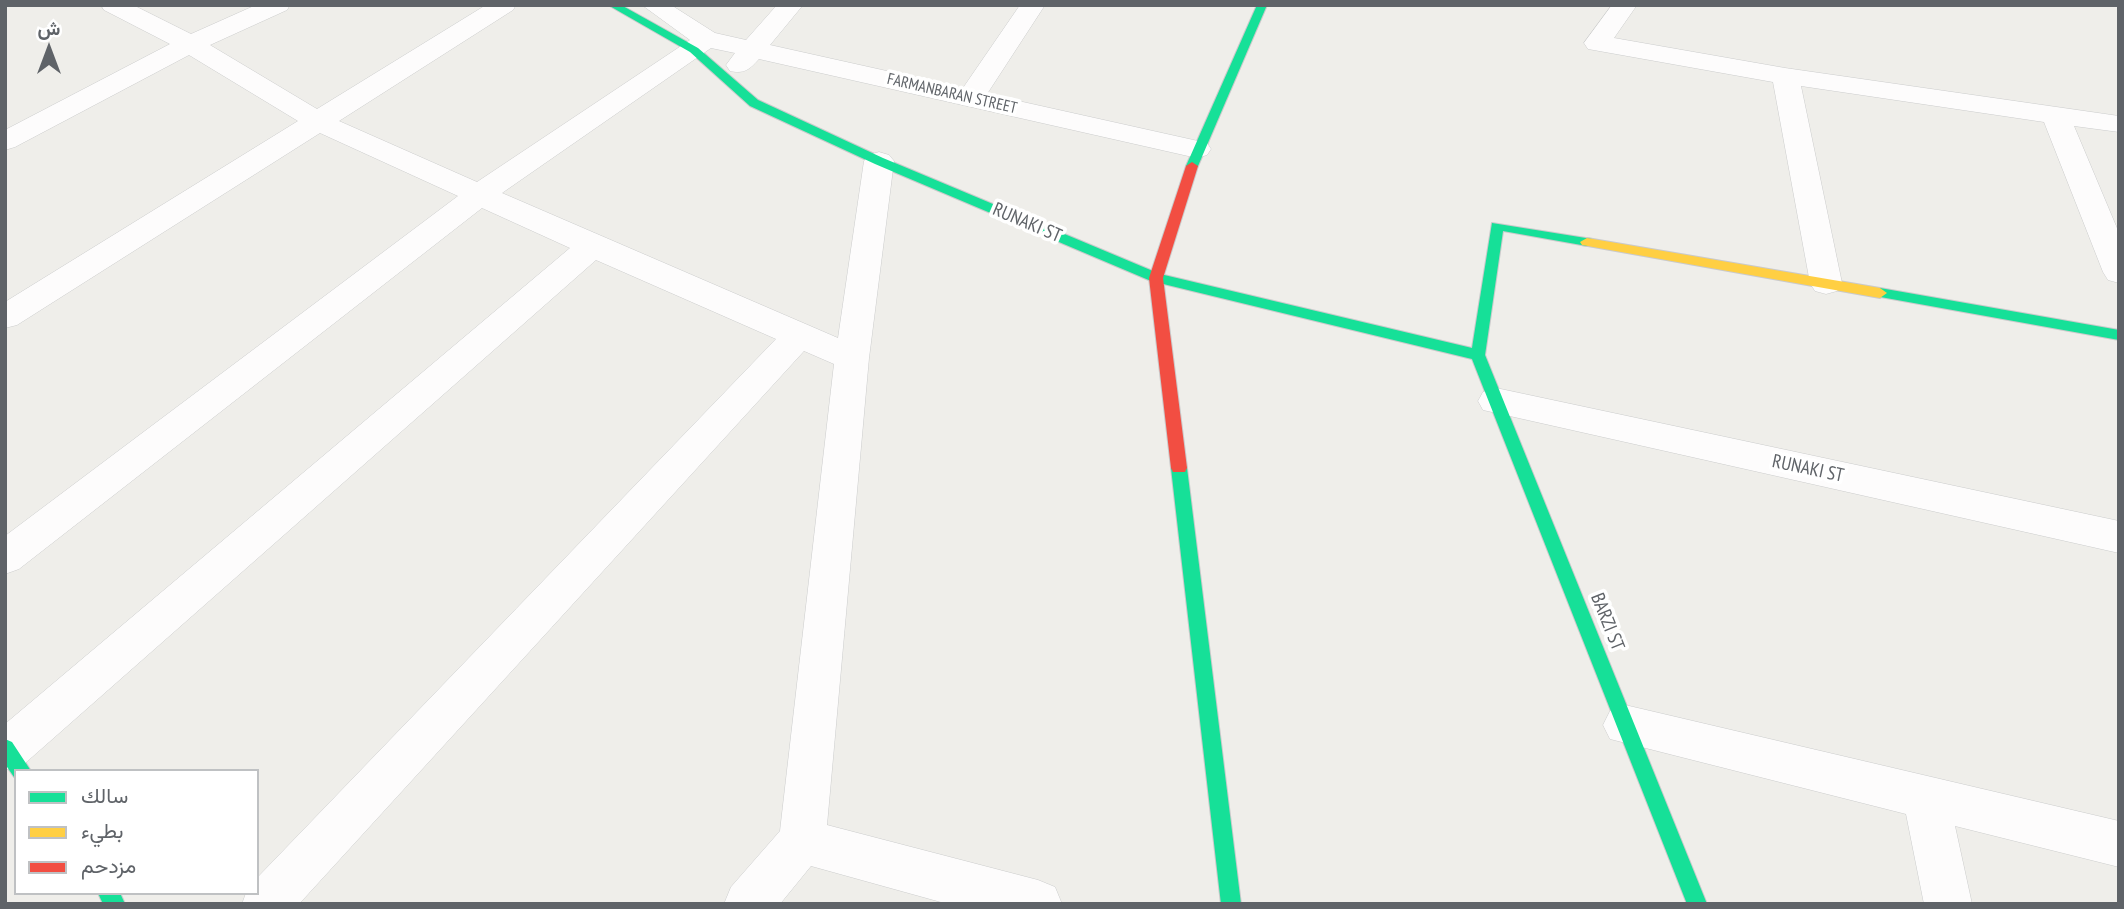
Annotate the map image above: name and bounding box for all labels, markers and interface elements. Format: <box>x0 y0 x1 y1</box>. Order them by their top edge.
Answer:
north arrow <box>14 14 84 84</box>
text: ش <box>38 16 60 40</box>
street label: FARMANBARAN STREET <box>885 70 1019 118</box>
street label: RUNAKI ST <box>989 198 1065 248</box>
street label: RUNAKI ST <box>1770 450 1846 488</box>
street label: BARZI ST <box>1585 590 1629 654</box>
legend <box>14 769 259 895</box>
text: سالك <box>81 782 128 809</box>
text: بطيء <box>81 817 124 844</box>
text: مزدحم <box>81 852 136 879</box>

